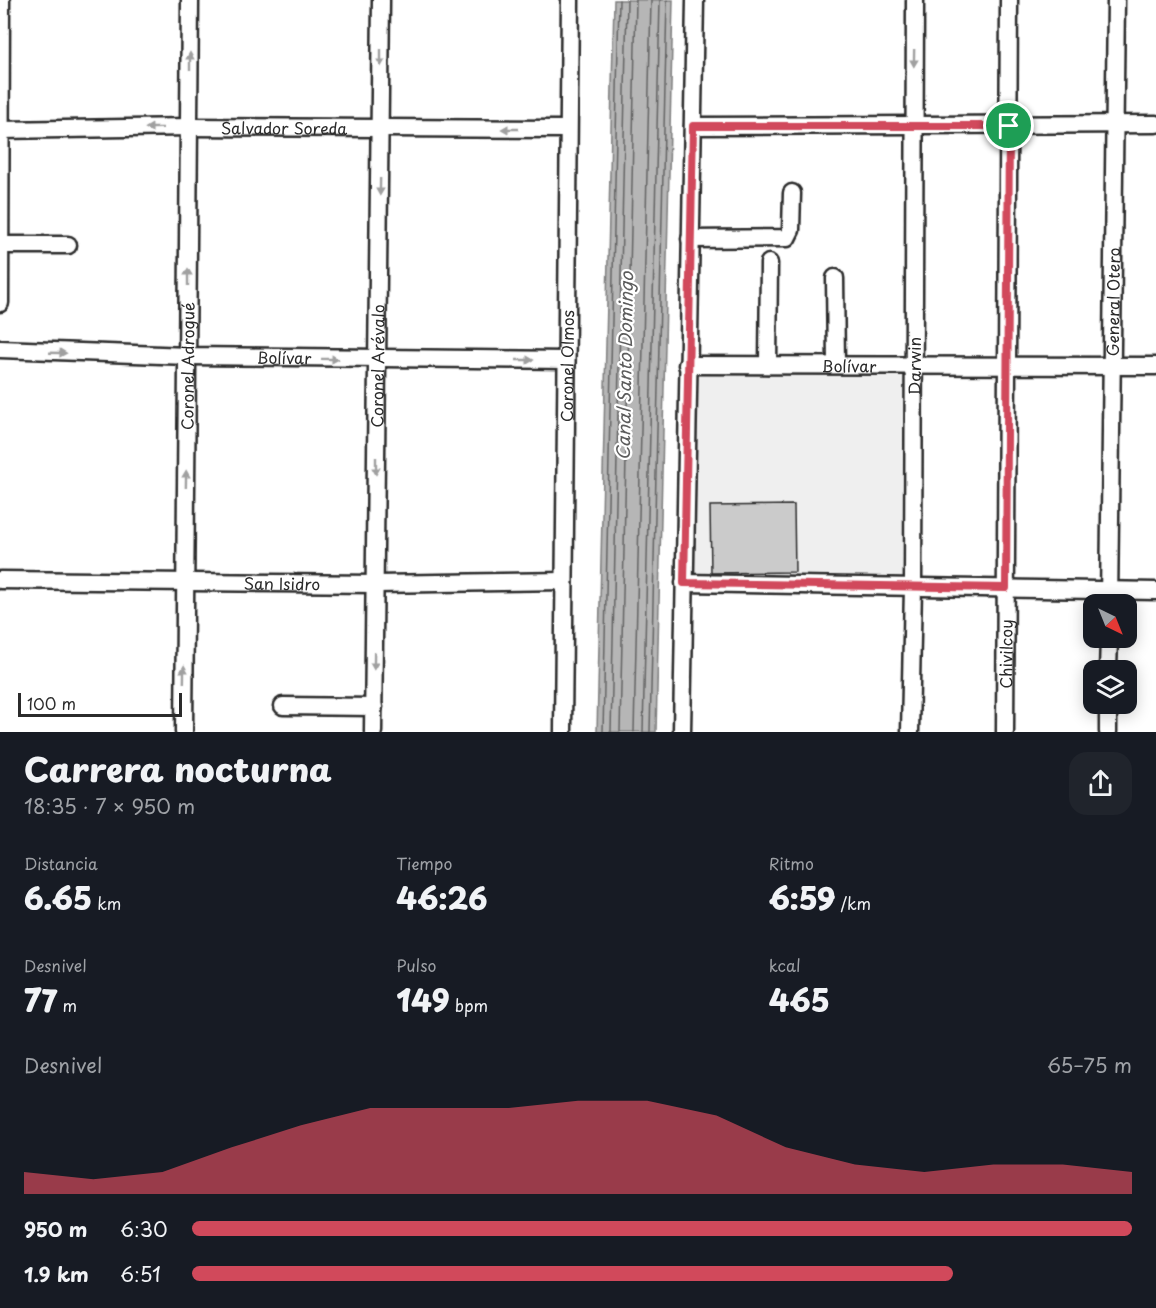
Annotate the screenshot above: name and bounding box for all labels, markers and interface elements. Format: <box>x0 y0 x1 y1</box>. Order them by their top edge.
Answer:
one-way arrow <box>376 49 386 68</box>
one-way arrow <box>909 49 919 68</box>
one-way arrow <box>185 51 195 70</box>
pin <box>983 100 1034 151</box>
icon: arrive <box>992 109 1025 142</box>
street label: Salvador Soreda <box>221 115 347 140</box>
one-way arrow <box>145 123 164 133</box>
one-way arrow <box>500 124 519 134</box>
one-way arrow <box>375 178 385 197</box>
street label: General Otero <box>1100 247 1125 357</box>
one-way arrow <box>184 267 193 286</box>
water label: Canal Santo Domingo <box>609 271 639 461</box>
street label: Coronel Adrogué <box>174 302 200 430</box>
street label: Coronel Arévalo <box>364 304 390 428</box>
street label: Coronel Olmos <box>554 310 579 422</box>
street label: Darwin <box>902 337 926 395</box>
street label: Bolívar <box>256 345 312 369</box>
one-way arrow <box>49 348 68 357</box>
street label: Bolívar <box>822 353 877 377</box>
one-way arrow <box>321 354 340 364</box>
one-way arrow <box>516 355 535 365</box>
one-way arrow <box>371 457 381 476</box>
one-way arrow <box>181 469 191 488</box>
street label: San Isidro <box>244 571 321 595</box>
north arrow <box>1083 594 1137 648</box>
map controls <box>1083 594 1137 714</box>
street label: Chivilcoy <box>993 619 1018 689</box>
one-way arrow <box>370 652 379 671</box>
button: layers <box>1083 660 1137 714</box>
one-way arrow <box>179 664 189 683</box>
scale bar <box>18 690 182 718</box>
text: 100 m <box>27 691 76 715</box>
text: Carrera nocturna <box>24 743 332 793</box>
button: share <box>1069 752 1132 815</box>
text: 18:35 · 7 × 950 m <box>24 791 195 821</box>
text: Distancia <box>24 851 98 875</box>
text: Tiempo <box>396 851 452 875</box>
text: Ritmo <box>769 851 814 875</box>
text: 6.65 <box>24 875 92 920</box>
text: 46:26 <box>396 875 487 920</box>
text: 6:59 <box>769 875 835 920</box>
text: km <box>92 891 121 915</box>
text: /km <box>835 891 871 915</box>
text: Desnivel <box>24 953 86 977</box>
text: Pulso <box>396 953 436 977</box>
text: kcal <box>769 953 801 977</box>
text: 77 <box>24 977 57 1022</box>
text: 149 <box>396 977 450 1022</box>
text: 465 <box>769 977 830 1022</box>
text: m <box>57 993 77 1017</box>
text: bpm <box>450 993 488 1017</box>
text: Desnivel <box>24 1050 102 1080</box>
text: 65–75 m <box>1047 1050 1132 1080</box>
text: 950 m <box>24 1214 87 1244</box>
text: 6:30 <box>120 1214 168 1244</box>
text: 1.9 km <box>24 1259 89 1289</box>
text: 6:51 <box>120 1259 161 1289</box>

